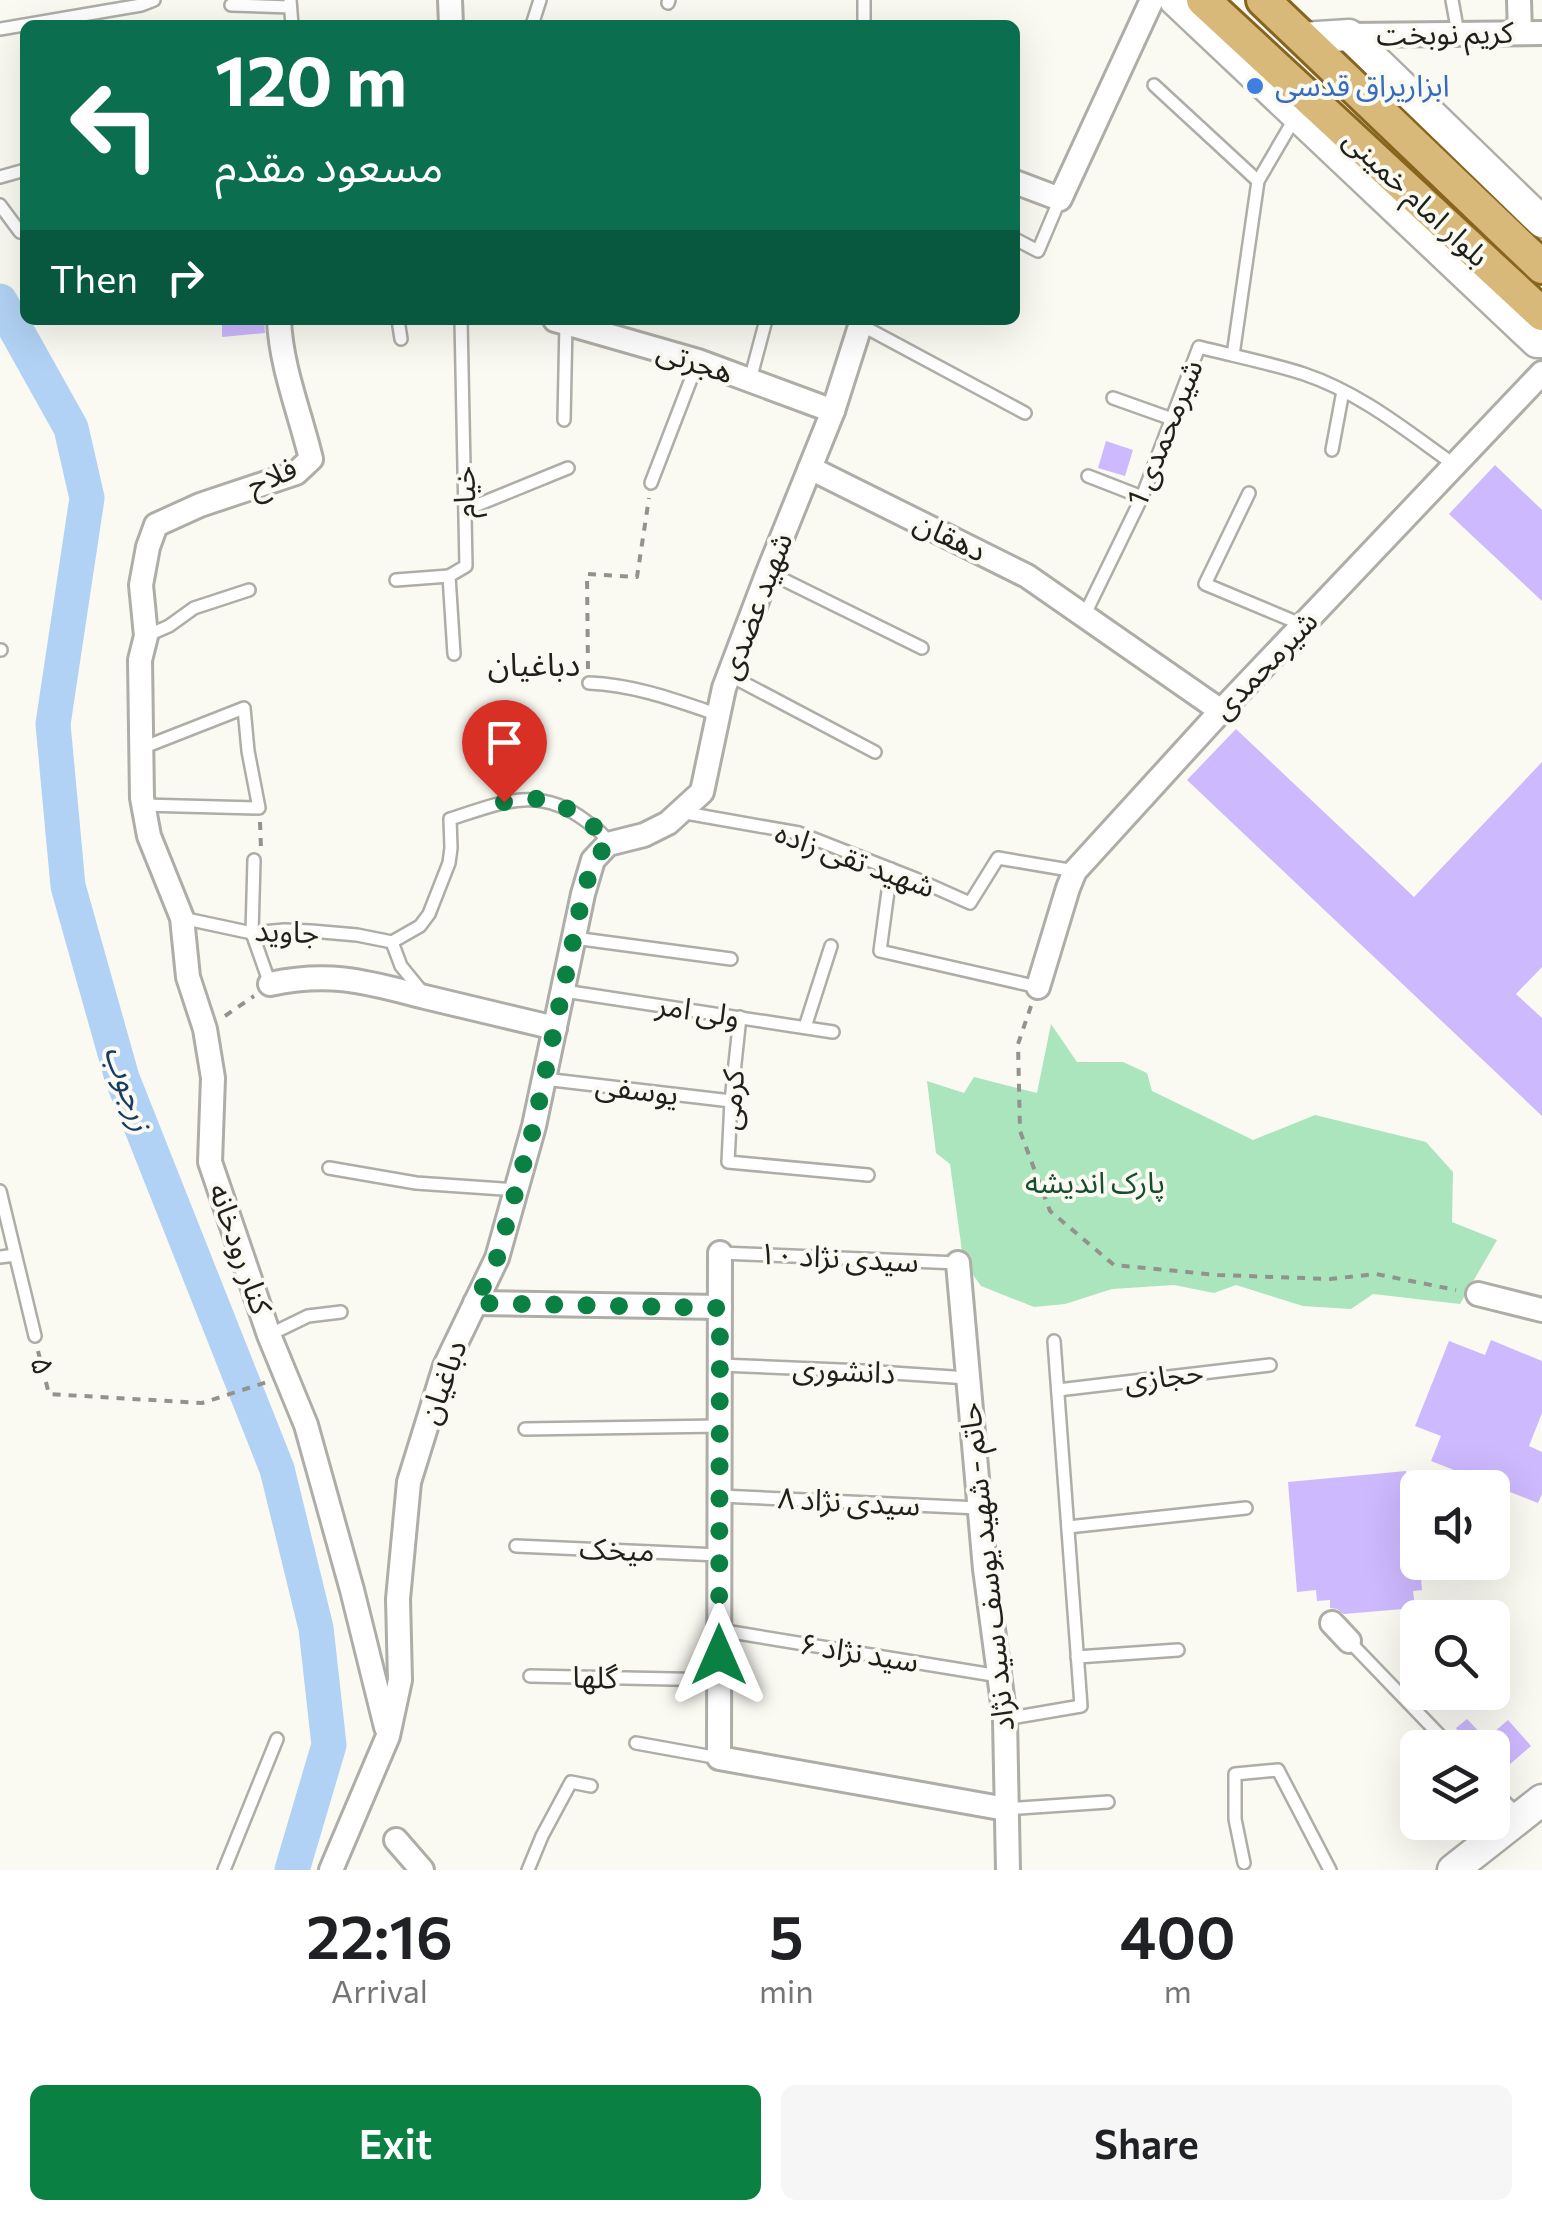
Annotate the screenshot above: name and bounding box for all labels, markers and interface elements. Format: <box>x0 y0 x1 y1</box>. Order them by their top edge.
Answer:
street label: کریم نوبخت <box>1376 12 1515 58</box>
text: 120 m <box>215 35 407 120</box>
icon: left <box>50 60 180 190</box>
place label: ابزاریراق قدسی <box>1275 65 1450 103</box>
marker: ابزاریراق قدسی <box>1244 75 1266 97</box>
street label: بلوار امام خمینی <box>1333 119 1498 277</box>
text: مسعود مقدم <box>215 136 443 191</box>
icon: right <box>158 250 213 305</box>
text: Then <box>50 254 138 301</box>
street label: هجرتی <box>652 330 739 390</box>
street label: شیرمحمدی 1 <box>1117 353 1210 511</box>
street label: فلاح <box>240 448 304 507</box>
street label: خیام <box>444 466 487 518</box>
street label: دهقان <box>909 502 993 569</box>
street label: شهید عضدی <box>709 527 799 684</box>
street label: شیرمحمدی <box>1203 601 1325 726</box>
district label: دباغیان <box>488 643 580 683</box>
pin <box>462 700 547 803</box>
icon: arrive <box>477 715 532 770</box>
street label: شهید تقی زاده <box>771 812 941 905</box>
street label: جاوید <box>254 910 320 950</box>
street label: ولی امر <box>653 984 743 1034</box>
water label: زرجوب <box>97 1039 165 1137</box>
street label: یوسفی <box>593 1064 681 1112</box>
street label: کرمی <box>709 1068 751 1132</box>
park label: پارک اندیشه <box>1025 1162 1165 1202</box>
street label: کنار رودخانه <box>202 1178 282 1319</box>
street label: سیدی نژاد ۱۰ <box>758 1233 920 1279</box>
street label: دباغیان <box>408 1334 474 1429</box>
street label: دانشوری <box>792 1347 897 1391</box>
street label: حجازی <box>1122 1351 1205 1399</box>
street label: ۵ <box>24 1353 64 1378</box>
street label: حاتم - شهید یوسف سید نژاد <box>949 1400 1027 1734</box>
map controls <box>1400 1470 1510 1840</box>
button: sound <box>1400 1470 1510 1580</box>
street label: سیدی نژاد ۸ <box>777 1477 921 1523</box>
street label: میخک <box>579 1528 655 1567</box>
button: search <box>1400 1600 1510 1710</box>
position arrow <box>667 1603 771 1707</box>
street label: سید نژاد ۶ <box>797 1623 922 1679</box>
street label: گلها <box>572 1657 619 1695</box>
button: layers <box>1400 1730 1510 1840</box>
text: 22:16 <box>306 1898 453 1971</box>
text: 5 <box>769 1898 804 1971</box>
text: 400 <box>1120 1898 1236 1971</box>
text: Arrival <box>331 1970 428 2010</box>
text: min <box>759 1970 814 2010</box>
text: m <box>1164 1970 1192 2010</box>
button: Exit <box>30 2085 761 2200</box>
button: Share <box>781 2085 1512 2200</box>

